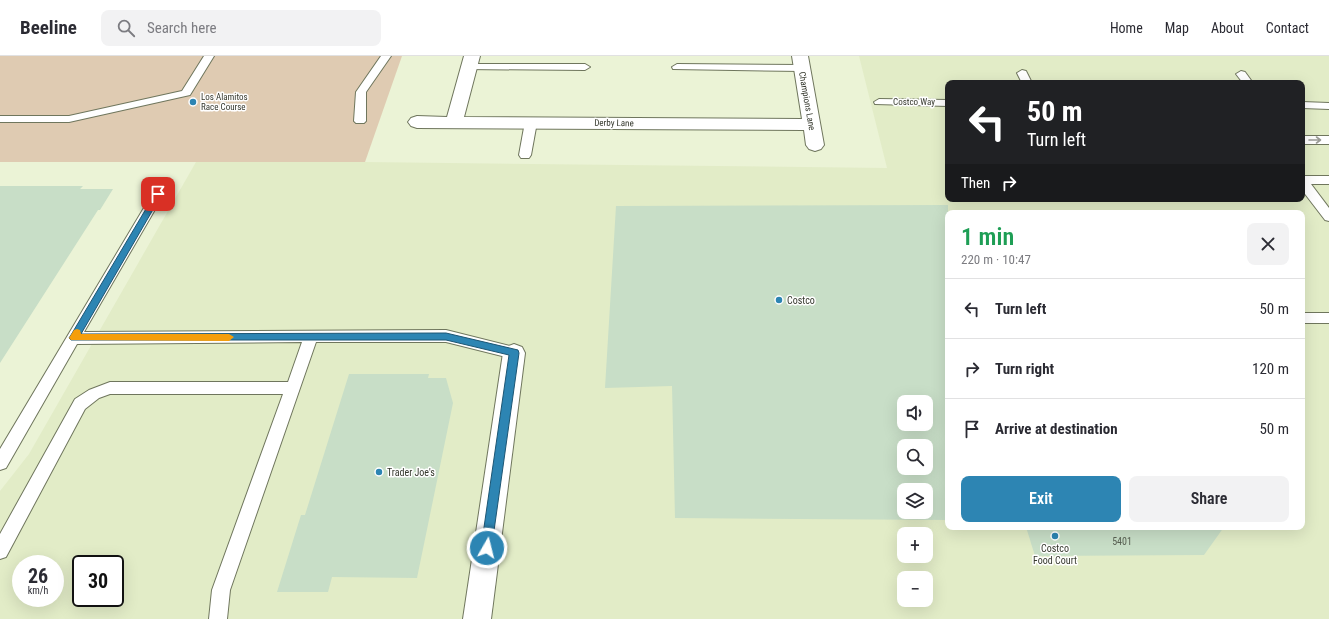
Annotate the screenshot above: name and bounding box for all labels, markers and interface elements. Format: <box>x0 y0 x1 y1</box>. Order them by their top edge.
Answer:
search box <box>101 10 381 46</box>
text: Beeline <box>20 16 77 39</box>
icon: search <box>115 17 137 39</box>
text: Search here <box>147 19 217 37</box>
text: Home <box>1110 20 1143 36</box>
text: Map <box>1165 20 1189 36</box>
text: About <box>1211 20 1244 36</box>
text: Contact <box>1266 20 1309 36</box>
street label: Champions Lane <box>797 71 817 131</box>
place label: Los Alamitos Race Course <box>201 92 248 112</box>
text: 50 m <box>1027 95 1083 128</box>
icon: left <box>961 96 1013 148</box>
marker: Los Alamitos Race Course <box>188 97 198 107</box>
street label: Costco Way <box>893 97 935 107</box>
street label: Derby Lane <box>594 118 634 128</box>
text: Turn left <box>1027 129 1086 150</box>
one-way arrow <box>1309 136 1322 144</box>
icon: right <box>998 172 1020 194</box>
text: Then <box>961 174 990 192</box>
pin <box>141 177 175 211</box>
icon: arrive <box>147 183 169 205</box>
text: 1 min <box>961 223 1014 251</box>
button: close <box>1247 223 1289 265</box>
text: 220 m · 10:47 <box>961 252 1031 267</box>
marker: Costco <box>774 295 784 305</box>
place label: Costco <box>787 295 815 306</box>
icon: left <box>961 298 983 320</box>
text: Turn left <box>995 300 1046 318</box>
text: 50 m <box>1259 300 1289 318</box>
icon: right <box>961 358 983 380</box>
text: Turn right <box>995 360 1054 378</box>
text: 120 m <box>1252 360 1289 378</box>
map controls <box>897 395 933 607</box>
button: sound <box>897 395 933 431</box>
icon: arrive <box>961 418 983 440</box>
text: Arrive at destination <box>995 420 1118 438</box>
text: 50 m <box>1259 420 1289 438</box>
button: search <box>897 439 933 475</box>
marker: Trader Joe's <box>374 467 384 477</box>
place label: Trader Joe's <box>387 467 435 478</box>
button: Exit <box>961 476 1121 522</box>
button: Share <box>1129 476 1289 522</box>
button: layers <box>897 483 933 519</box>
position arrow <box>466 527 508 569</box>
button: + <box>897 527 933 563</box>
marker: Costco Food Court <box>1050 531 1060 541</box>
house number: 5401 <box>1112 536 1132 547</box>
place label: Costco Food Court <box>1033 543 1077 566</box>
speed limit sign: 30 <box>72 555 124 607</box>
text: 26 <box>28 564 48 588</box>
button: − <box>897 571 933 607</box>
text: km/h <box>28 585 48 596</box>

